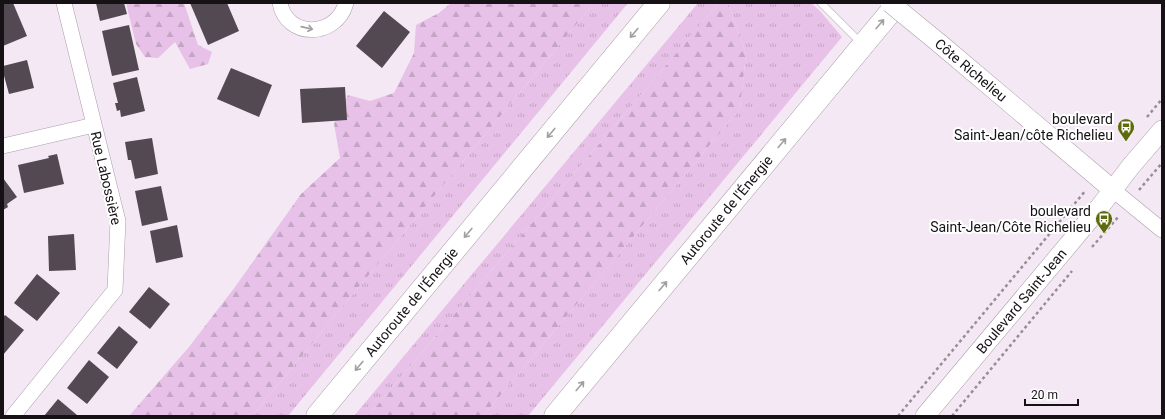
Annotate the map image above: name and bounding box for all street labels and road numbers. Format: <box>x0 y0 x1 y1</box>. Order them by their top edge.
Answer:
street label: Côte Richelieu <box>932 35 1010 105</box>
street label: Rue Labossière <box>87 130 125 226</box>
street label: Autoroute de l'Énergie <box>677 152 776 267</box>
street label: Autoroute de l'Énergie <box>362 244 461 360</box>
street label: Boulevard Saint-Jean <box>973 245 1070 357</box>

